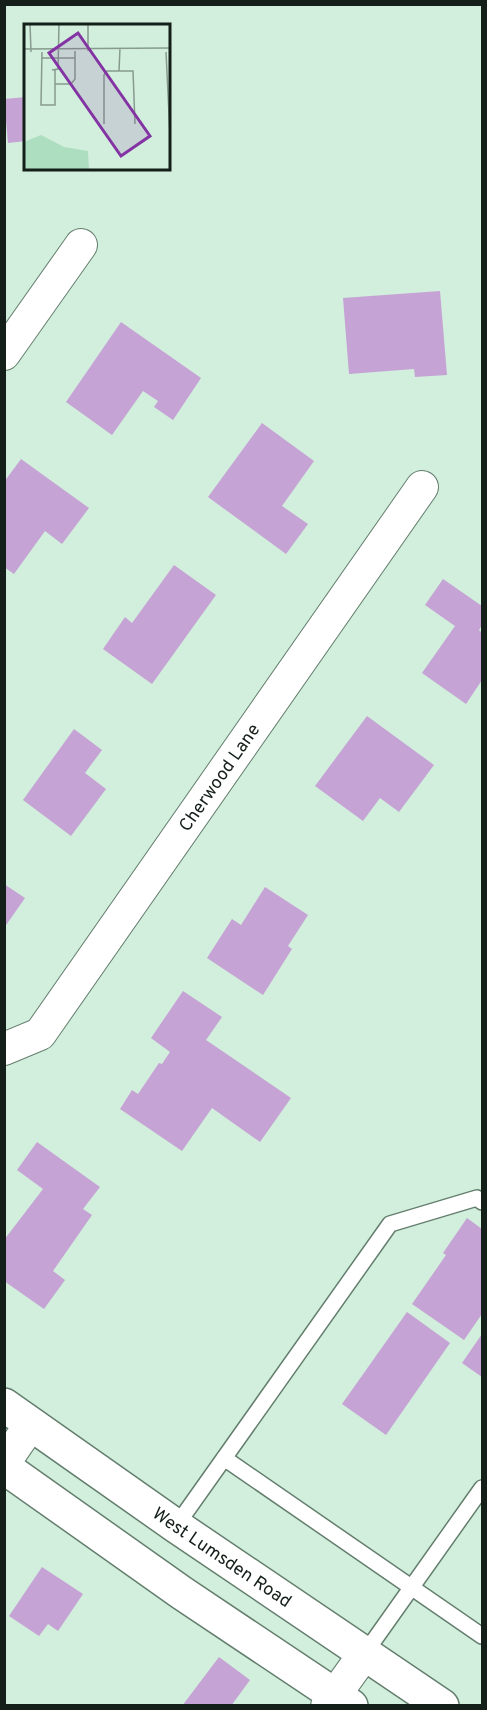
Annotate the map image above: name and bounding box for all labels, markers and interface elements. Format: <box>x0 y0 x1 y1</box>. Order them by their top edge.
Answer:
inset map <box>24 24 170 170</box>
street label: Cherwood Lane <box>175 720 266 837</box>
street label: West Lumsden Road <box>147 1503 295 1614</box>

